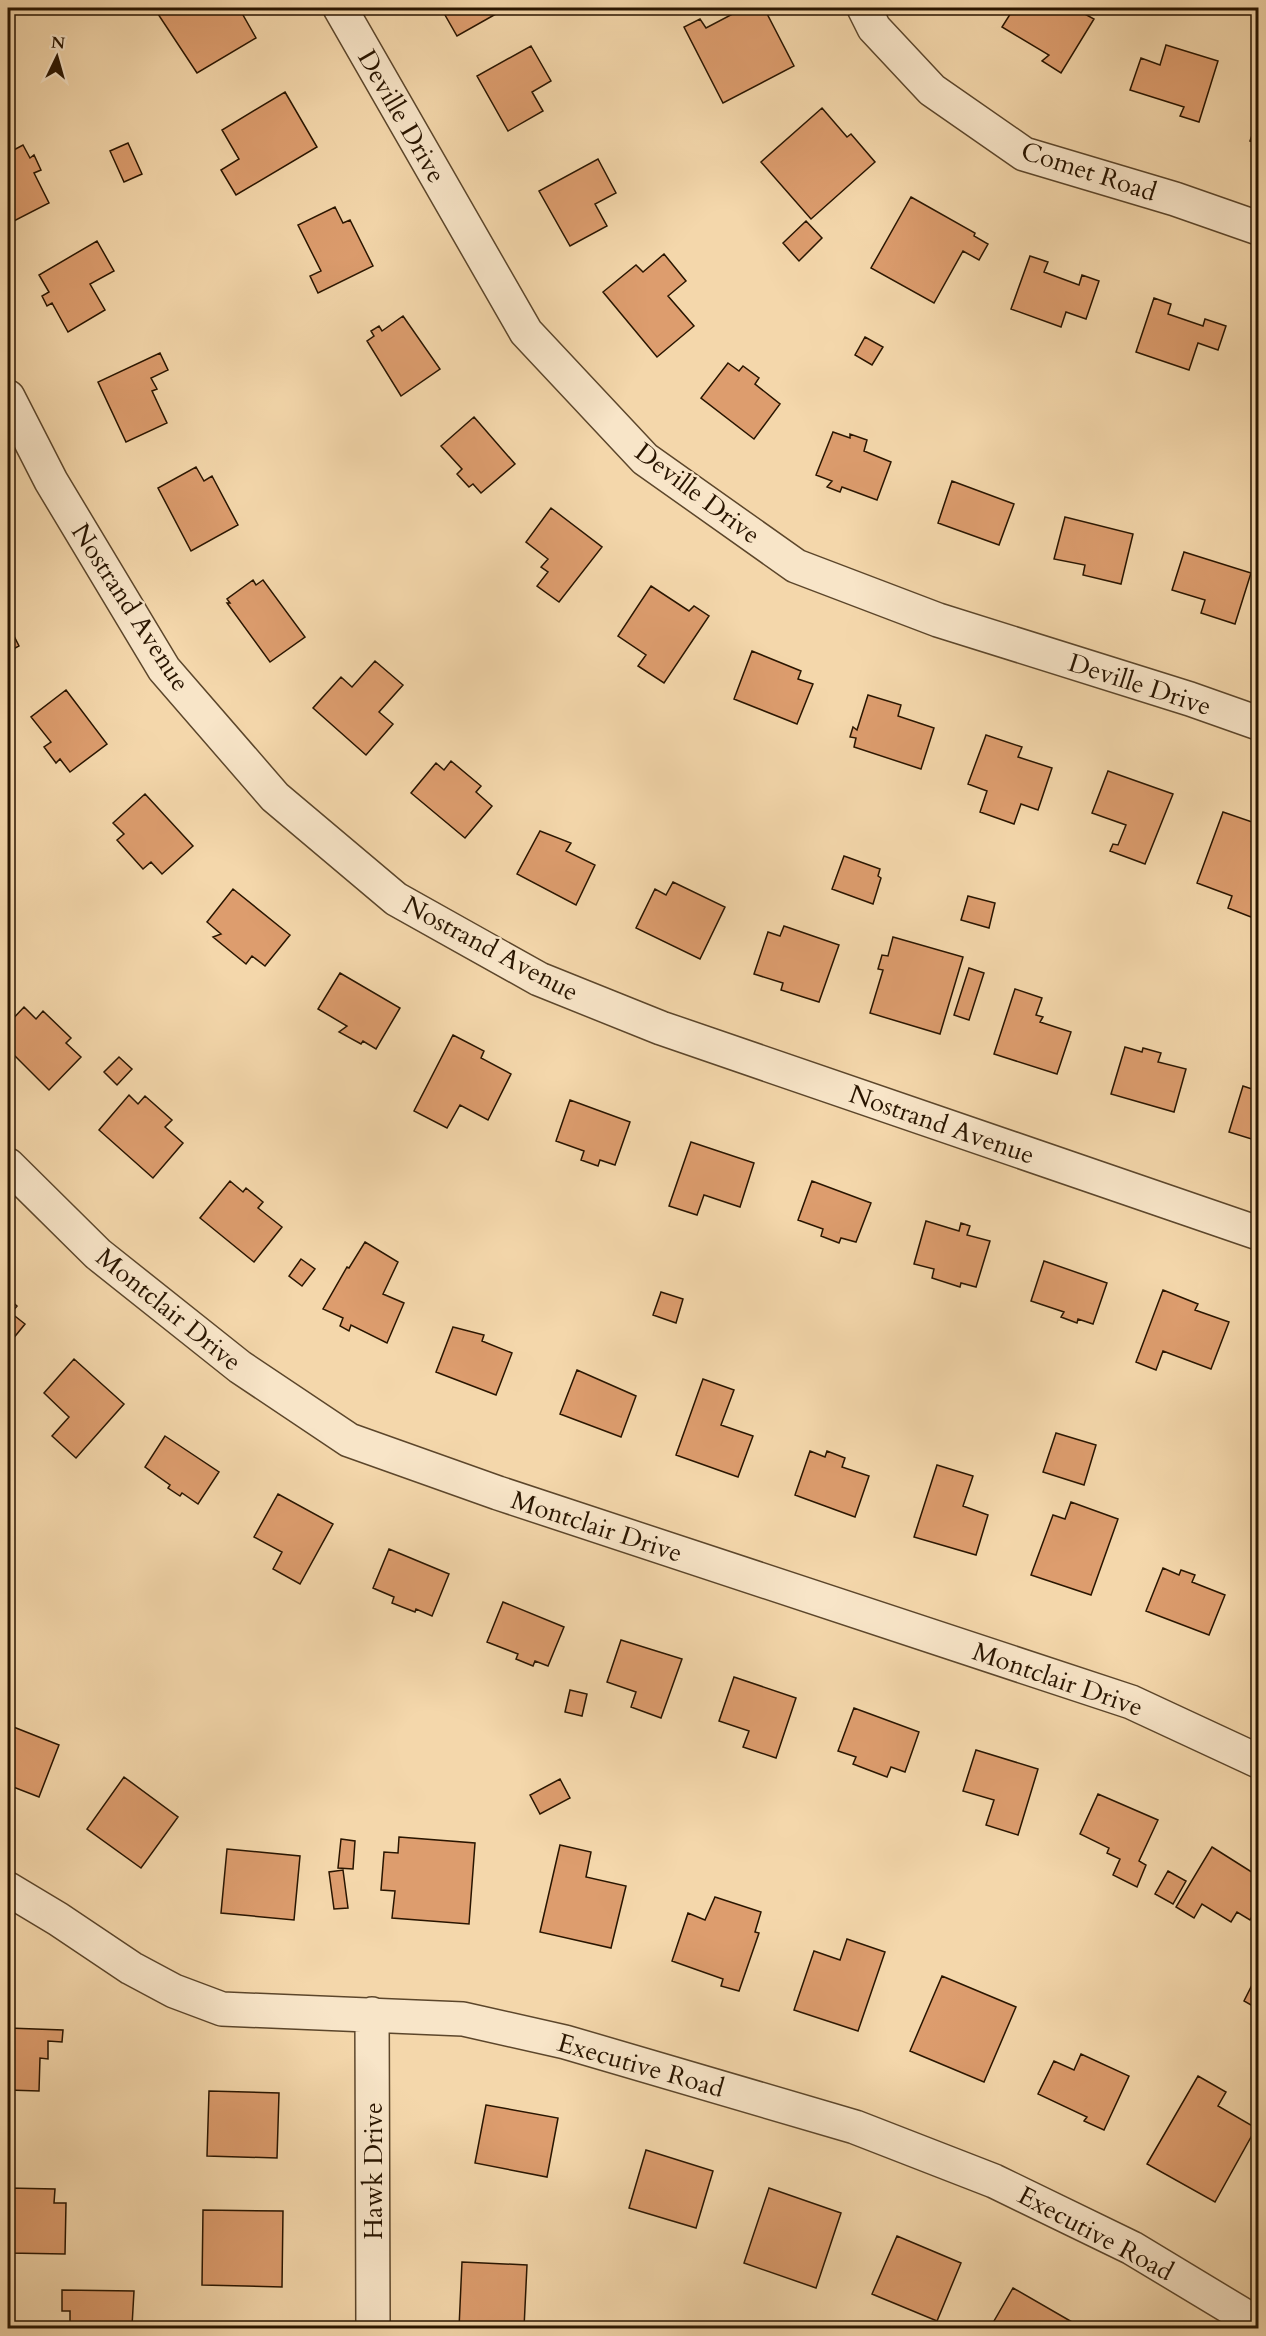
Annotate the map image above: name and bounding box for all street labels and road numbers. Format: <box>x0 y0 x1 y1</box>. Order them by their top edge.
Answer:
street label: Deville Drive <box>349 43 454 189</box>
street label: Comet Road <box>1017 133 1161 210</box>
street label: Deville Drive <box>628 435 767 552</box>
street label: Nostrand Avenue <box>63 516 198 698</box>
street label: Deville Drive <box>1064 645 1216 724</box>
street label: Nostrand Avenue <box>397 888 585 1009</box>
street label: Nostrand Avenue <box>845 1076 1039 1173</box>
street label: Montclair Drive <box>89 1240 249 1379</box>
street label: Montclair Drive <box>507 1482 687 1571</box>
street label: Montclair Drive <box>968 1634 1148 1725</box>
street label: Executive Road <box>554 2025 728 2106</box>
street label: Hawk Drive <box>356 2102 391 2240</box>
street label: Executive Road <box>1012 2178 1180 2289</box>

